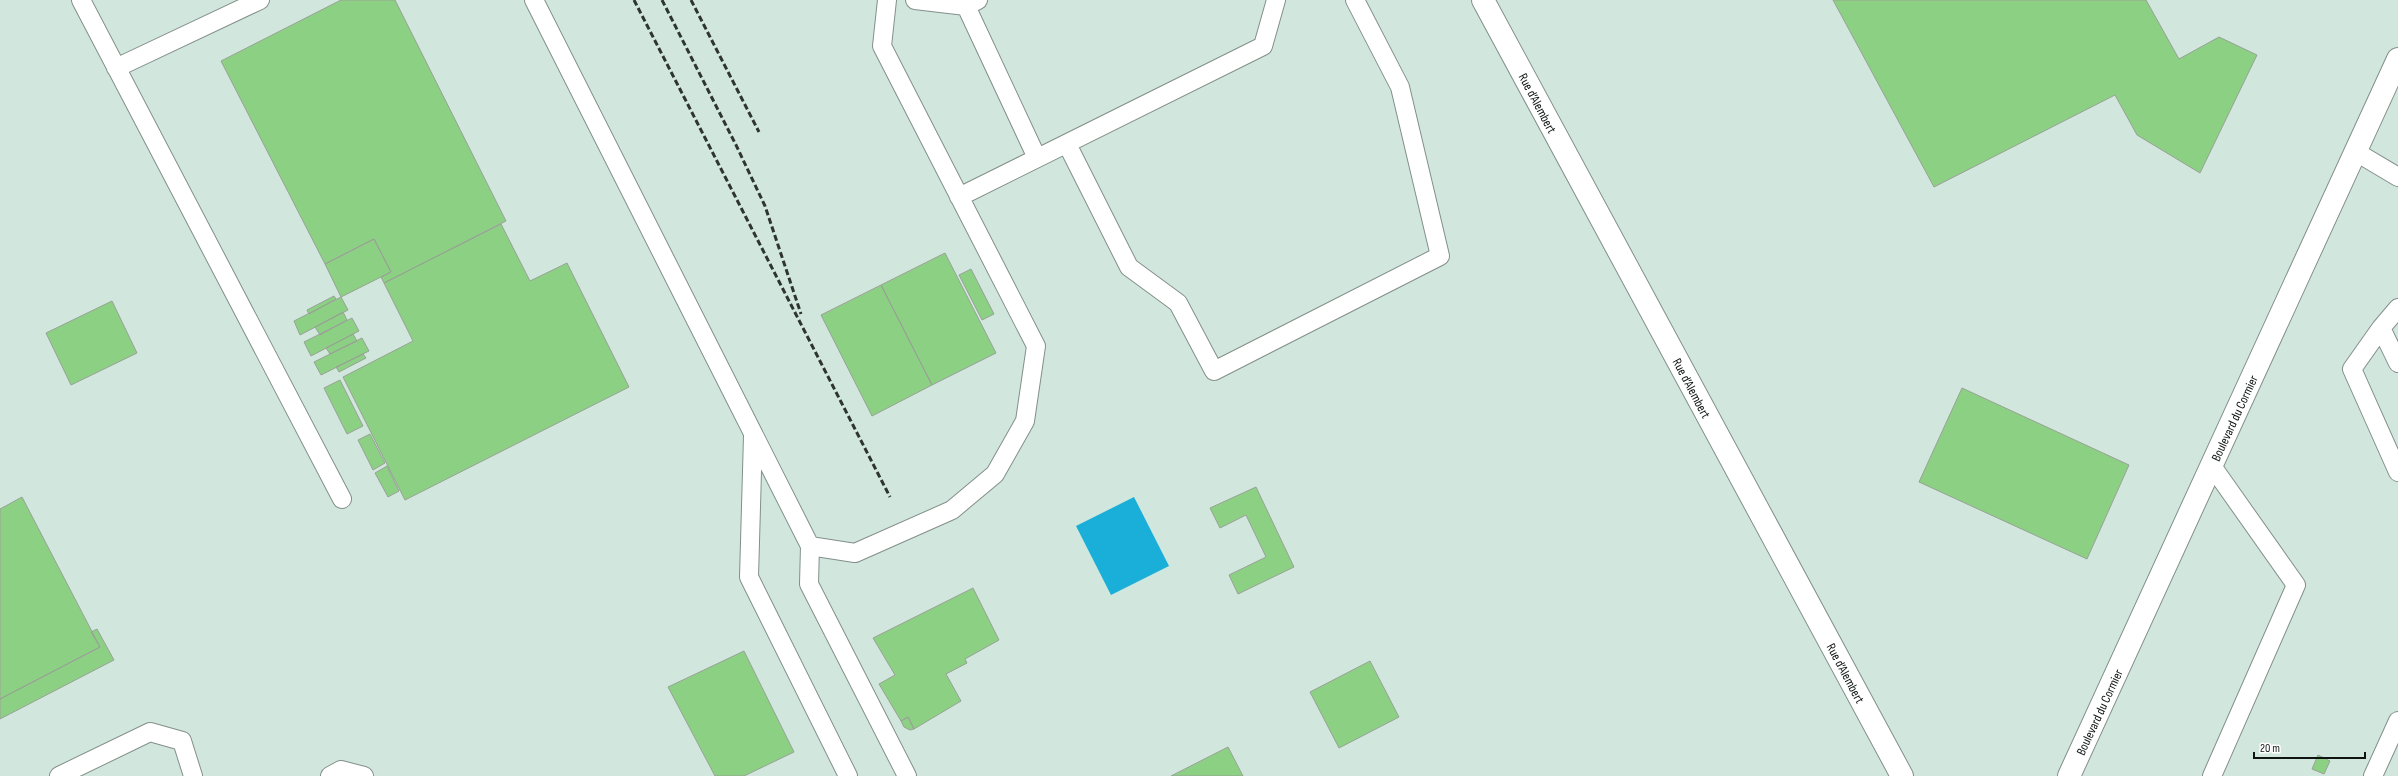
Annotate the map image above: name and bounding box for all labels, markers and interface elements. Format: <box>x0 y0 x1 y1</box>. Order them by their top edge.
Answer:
street label: Rue d’Alembert <box>1515 71 1560 136</box>
street label: Rue d’Alembert <box>1669 356 1714 421</box>
street label: Boulevard du Cormier <box>2208 373 2262 464</box>
street label: Rue d’Alembert <box>1823 641 1868 706</box>
street label: Boulevard du Cormier <box>2073 667 2127 758</box>
scale bar <box>2254 734 2365 760</box>
text: 20 m <box>2260 741 2280 756</box>

